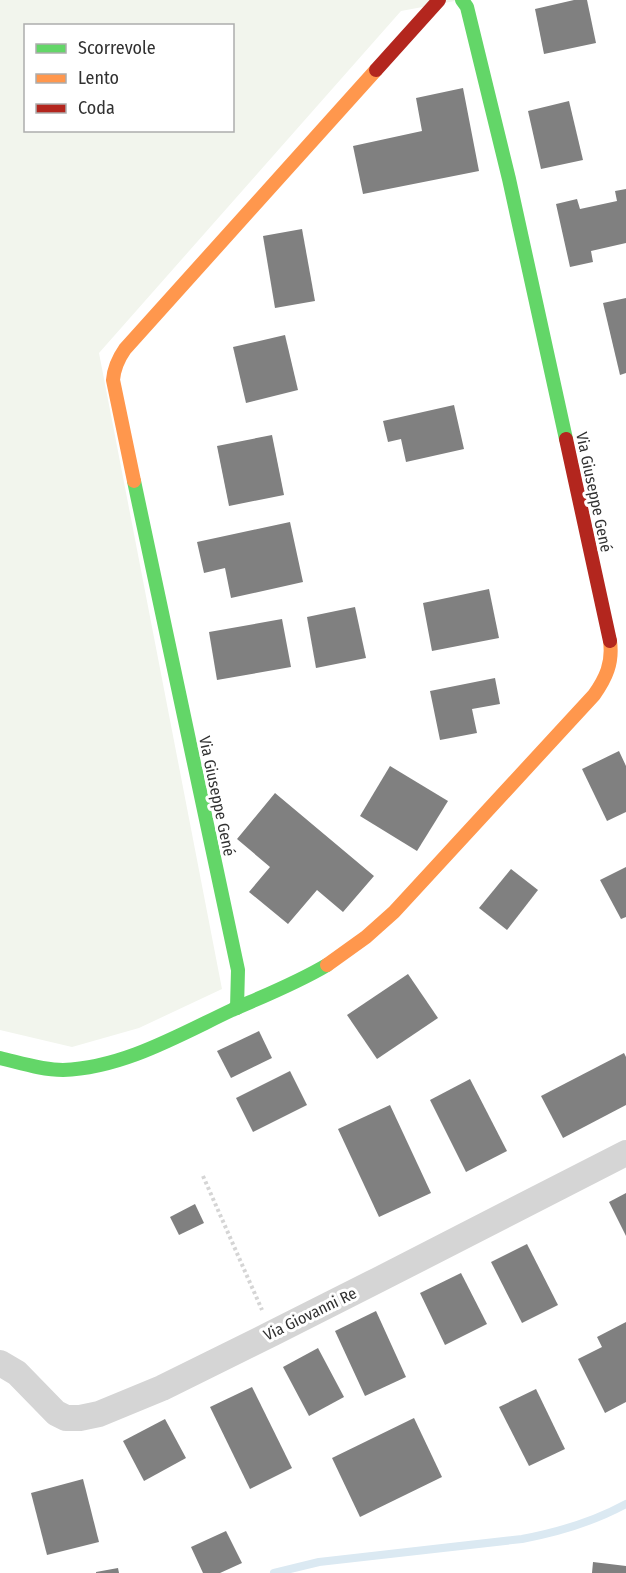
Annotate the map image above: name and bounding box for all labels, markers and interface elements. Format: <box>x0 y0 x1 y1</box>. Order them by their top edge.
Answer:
legend <box>24 24 234 132</box>
text: Scorrevole <box>78 37 156 59</box>
text: Lento <box>78 67 119 89</box>
text: Coda <box>78 97 115 119</box>
street label: Via Giuseppe Gené <box>572 430 616 554</box>
street label: Via Giuseppe Gené <box>195 734 239 858</box>
street label: Via Giovanni Re <box>260 1283 360 1345</box>

